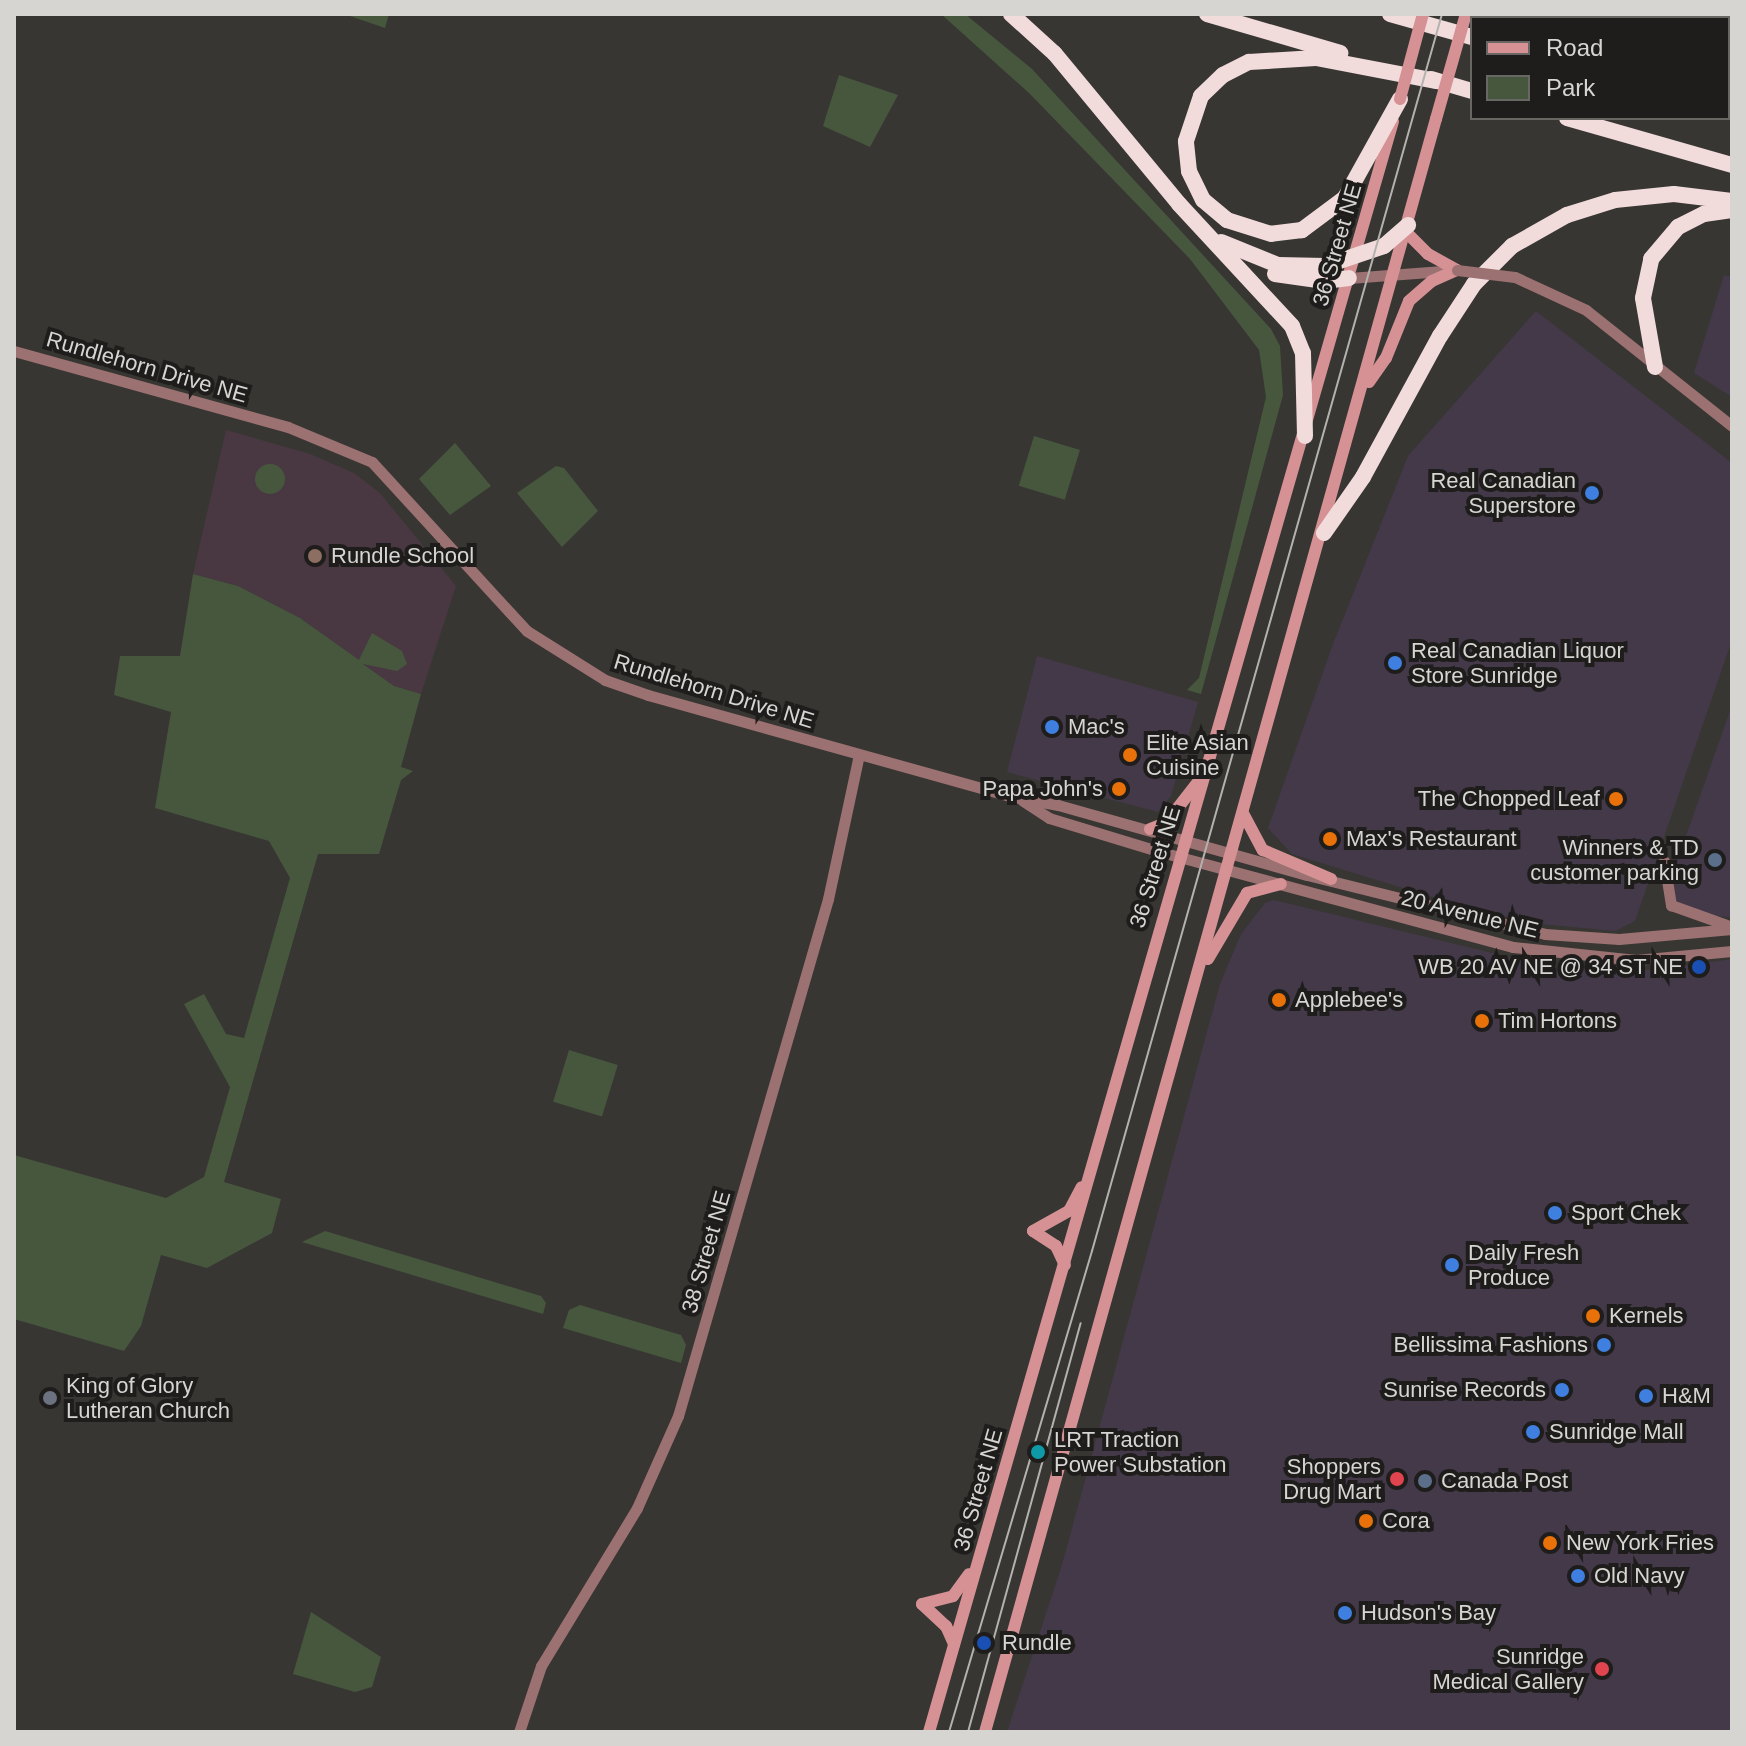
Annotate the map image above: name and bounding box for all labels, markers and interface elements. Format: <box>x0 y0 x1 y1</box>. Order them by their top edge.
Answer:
legend <box>1470 16 1730 120</box>
text: Road <box>1546 34 1603 61</box>
text: Park <box>1546 74 1595 101</box>
street label: 36 Street NE <box>1307 181 1367 309</box>
street label: Rundlehorn Drive NE <box>43 326 251 408</box>
place label: Real Canadian Superstore <box>1430 467 1576 518</box>
marker: Real Canadian Superstore <box>1583 484 1601 502</box>
place label: Rundle School <box>331 543 474 569</box>
marker: Rundle School <box>306 547 324 565</box>
place label: Real Canadian Liquor Store Sunridge <box>1411 637 1624 688</box>
street label: Rundlehorn Drive NE <box>611 648 817 734</box>
marker: Real Canadian Liquor Store Sunridge <box>1386 654 1404 672</box>
place label: Mac's <box>1068 714 1125 740</box>
marker: Mac's <box>1043 718 1061 736</box>
place label: Elite Asian Cuisine <box>1146 729 1250 780</box>
marker: Elite Asian Cuisine <box>1121 746 1139 764</box>
place label: Papa John's <box>983 776 1103 802</box>
marker: Papa John's <box>1110 780 1128 798</box>
place label: The Chopped Leaf <box>1418 786 1600 812</box>
marker: The Chopped Leaf <box>1607 790 1625 808</box>
street label: 36 Street NE <box>1124 803 1186 931</box>
place label: Max's Restaurant <box>1346 826 1516 852</box>
marker: Max's Restaurant <box>1321 830 1339 848</box>
place label: Winners & TD customer parking <box>1530 834 1699 886</box>
marker: Winners & TD customer parking <box>1706 851 1724 869</box>
street label: 20 Avenue NE <box>1398 884 1542 944</box>
place label: WB 20 AV NE @ 34 ST NE <box>1417 954 1683 980</box>
marker: WB 20 AV NE @ 34 ST NE <box>1690 958 1708 976</box>
place label: Applebee's <box>1295 987 1403 1013</box>
marker: Applebee's <box>1270 991 1288 1009</box>
place label: Tim Hortons <box>1498 1008 1617 1034</box>
marker: Tim Hortons <box>1473 1012 1491 1030</box>
street label: 38 Street NE <box>676 1188 736 1316</box>
place label: Sport Chek <box>1571 1200 1681 1226</box>
marker: Sport Chek <box>1546 1204 1564 1222</box>
place label: Daily Fresh Produce <box>1468 1239 1579 1290</box>
marker: Daily Fresh Produce <box>1443 1256 1461 1274</box>
place label: Kernels <box>1609 1303 1684 1329</box>
marker: Kernels <box>1584 1307 1602 1325</box>
place label: Bellissima Fashions <box>1394 1332 1588 1358</box>
marker: Bellissima Fashions <box>1595 1336 1613 1354</box>
place label: King of Glory Lutheran Church <box>66 1372 230 1424</box>
place label: Sunrise Records <box>1383 1377 1546 1403</box>
marker: Sunrise Records <box>1553 1381 1571 1399</box>
place label: H&M <box>1662 1383 1711 1409</box>
marker: H&M <box>1637 1387 1655 1405</box>
marker: King of Glory Lutheran Church <box>41 1389 59 1407</box>
place label: Sunridge Mall <box>1549 1419 1684 1445</box>
marker: Sunridge Mall <box>1524 1423 1542 1441</box>
street label: 36 Street NE <box>948 1426 1008 1554</box>
place label: LRT Traction Power Substation <box>1054 1426 1226 1478</box>
marker: LRT Traction Power Substation <box>1029 1443 1047 1461</box>
place label: Shoppers Drug Mart <box>1283 1453 1381 1504</box>
place label: Canada Post <box>1441 1468 1568 1494</box>
marker: Shoppers Drug Mart <box>1388 1470 1406 1488</box>
marker: Canada Post <box>1416 1472 1434 1490</box>
place label: Cora <box>1382 1508 1430 1534</box>
marker: Cora <box>1357 1512 1375 1530</box>
place label: New York Fries <box>1566 1530 1714 1556</box>
marker: New York Fries <box>1541 1534 1559 1552</box>
place label: Old Navy <box>1594 1563 1684 1589</box>
marker: Old Navy <box>1569 1567 1587 1585</box>
place label: Hudson's Bay <box>1361 1600 1496 1626</box>
marker: Hudson's Bay <box>1336 1604 1354 1622</box>
place label: Rundle <box>1002 1630 1072 1656</box>
marker: Rundle <box>973 1632 995 1654</box>
place label: Sunridge Medical Gallery <box>1432 1643 1584 1694</box>
marker: Sunridge Medical Gallery <box>1591 1658 1613 1680</box>

